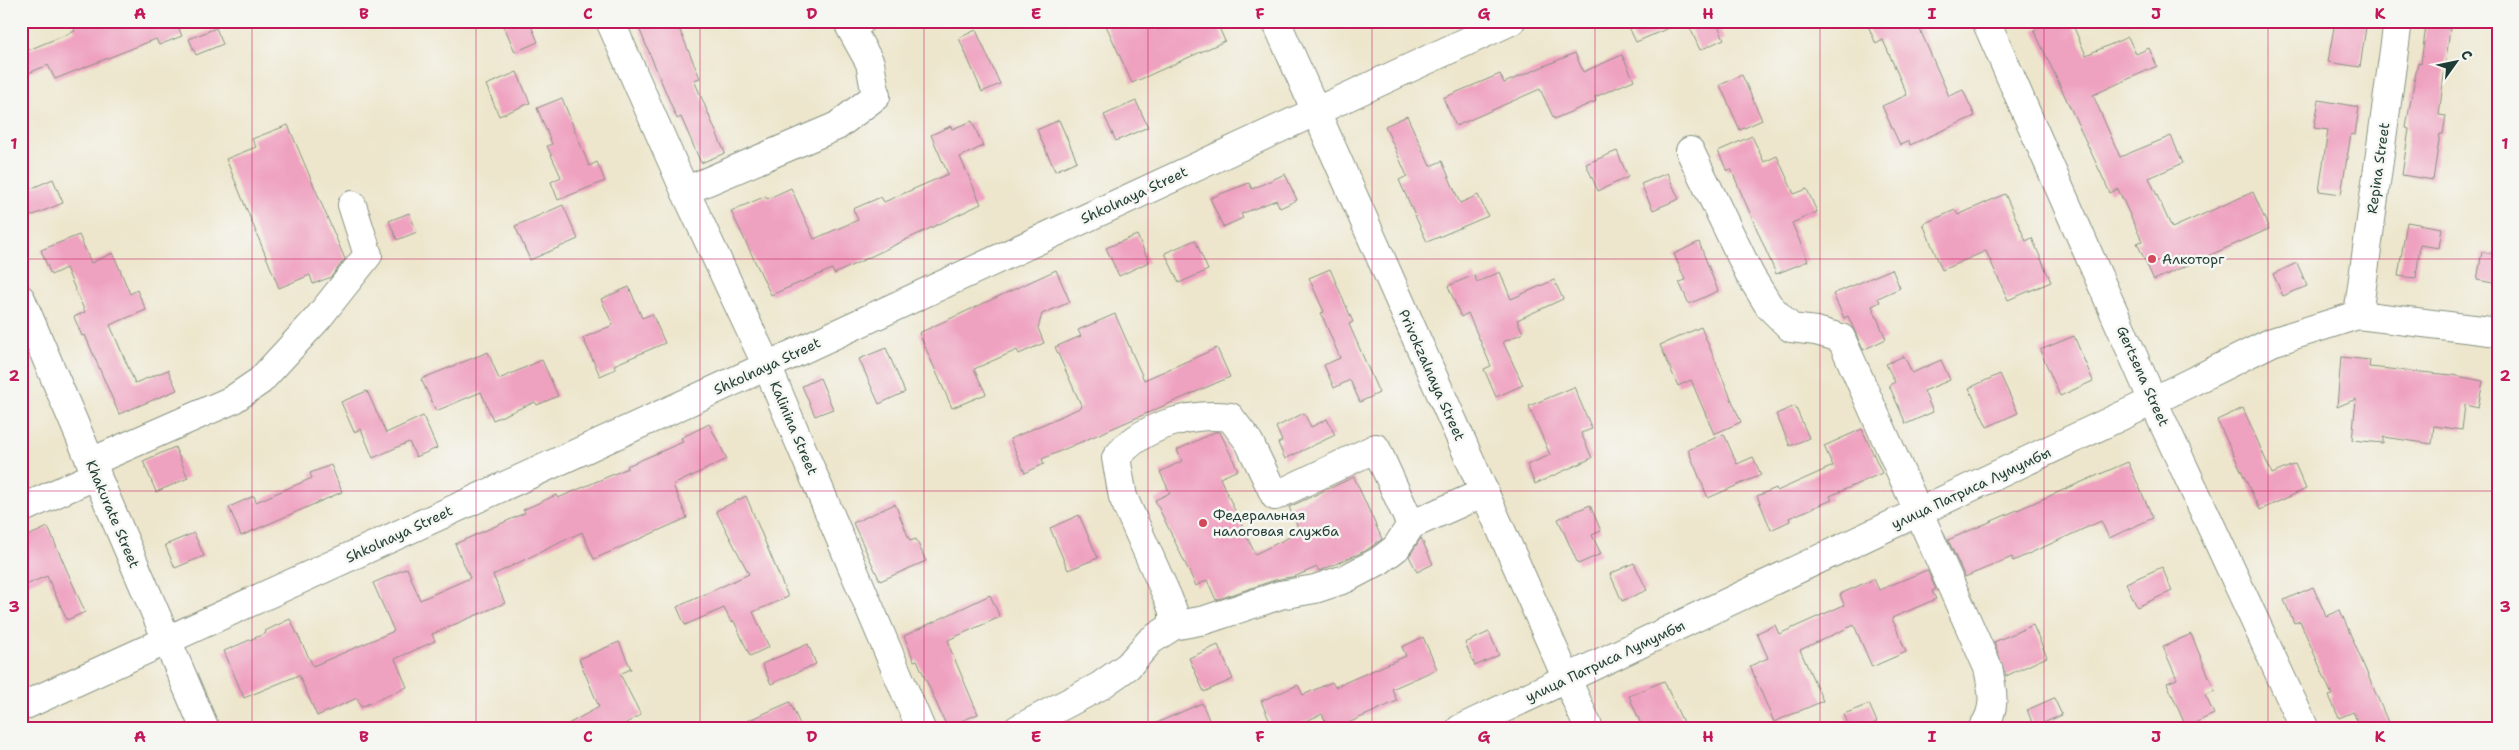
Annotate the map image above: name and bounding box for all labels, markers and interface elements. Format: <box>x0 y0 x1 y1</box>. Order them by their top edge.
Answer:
text: A <box>134 3 146 24</box>
text: B <box>359 3 369 24</box>
text: C <box>583 3 593 24</box>
text: D <box>806 3 818 24</box>
text: E <box>1031 3 1041 24</box>
text: F <box>1255 3 1265 24</box>
text: G <box>1478 3 1491 24</box>
text: H <box>1702 3 1714 24</box>
text: I <box>1928 3 1937 24</box>
text: J <box>2151 3 2161 24</box>
text: K <box>2375 3 2386 24</box>
north arrow <box>2432 38 2482 88</box>
text: С <box>2457 46 2477 63</box>
street label: Repina Street <box>2363 121 2393 215</box>
text: 1 <box>10 133 18 154</box>
text: 1 <box>2501 133 2509 154</box>
street label: Shkolnaya Street <box>1078 162 1190 228</box>
place label: Алкоторг <box>2162 250 2225 268</box>
marker: Алкоторг <box>2146 253 2158 265</box>
street label: Privokzalnaya Street <box>1395 307 1469 443</box>
street label: Gertsena Street <box>2113 323 2173 429</box>
street label: Shkolnaya Street <box>711 333 823 399</box>
text: 2 <box>8 365 20 386</box>
text: 2 <box>2499 365 2511 386</box>
street label: Kalinina Street <box>766 378 822 478</box>
street label: улица Патриса Лумумбы <box>1888 443 2054 533</box>
street label: Khakurate Street <box>82 457 144 571</box>
street label: Shkolnaya Street <box>343 501 455 567</box>
place label: Федеральная налоговая служба <box>1213 506 1339 540</box>
marker: Федеральная налоговая служба <box>1197 517 1209 529</box>
text: 3 <box>8 596 20 617</box>
text: 3 <box>2499 596 2511 617</box>
street label: улица Патриса Лумумбы <box>1522 616 1688 706</box>
text: A <box>134 726 146 747</box>
text: B <box>359 726 369 747</box>
text: C <box>583 726 593 747</box>
text: D <box>806 726 818 747</box>
text: E <box>1031 726 1041 747</box>
text: F <box>1255 726 1265 747</box>
text: G <box>1478 726 1491 747</box>
text: H <box>1702 726 1714 747</box>
text: I <box>1928 726 1937 747</box>
text: J <box>2151 726 2161 747</box>
text: K <box>2375 726 2386 747</box>

